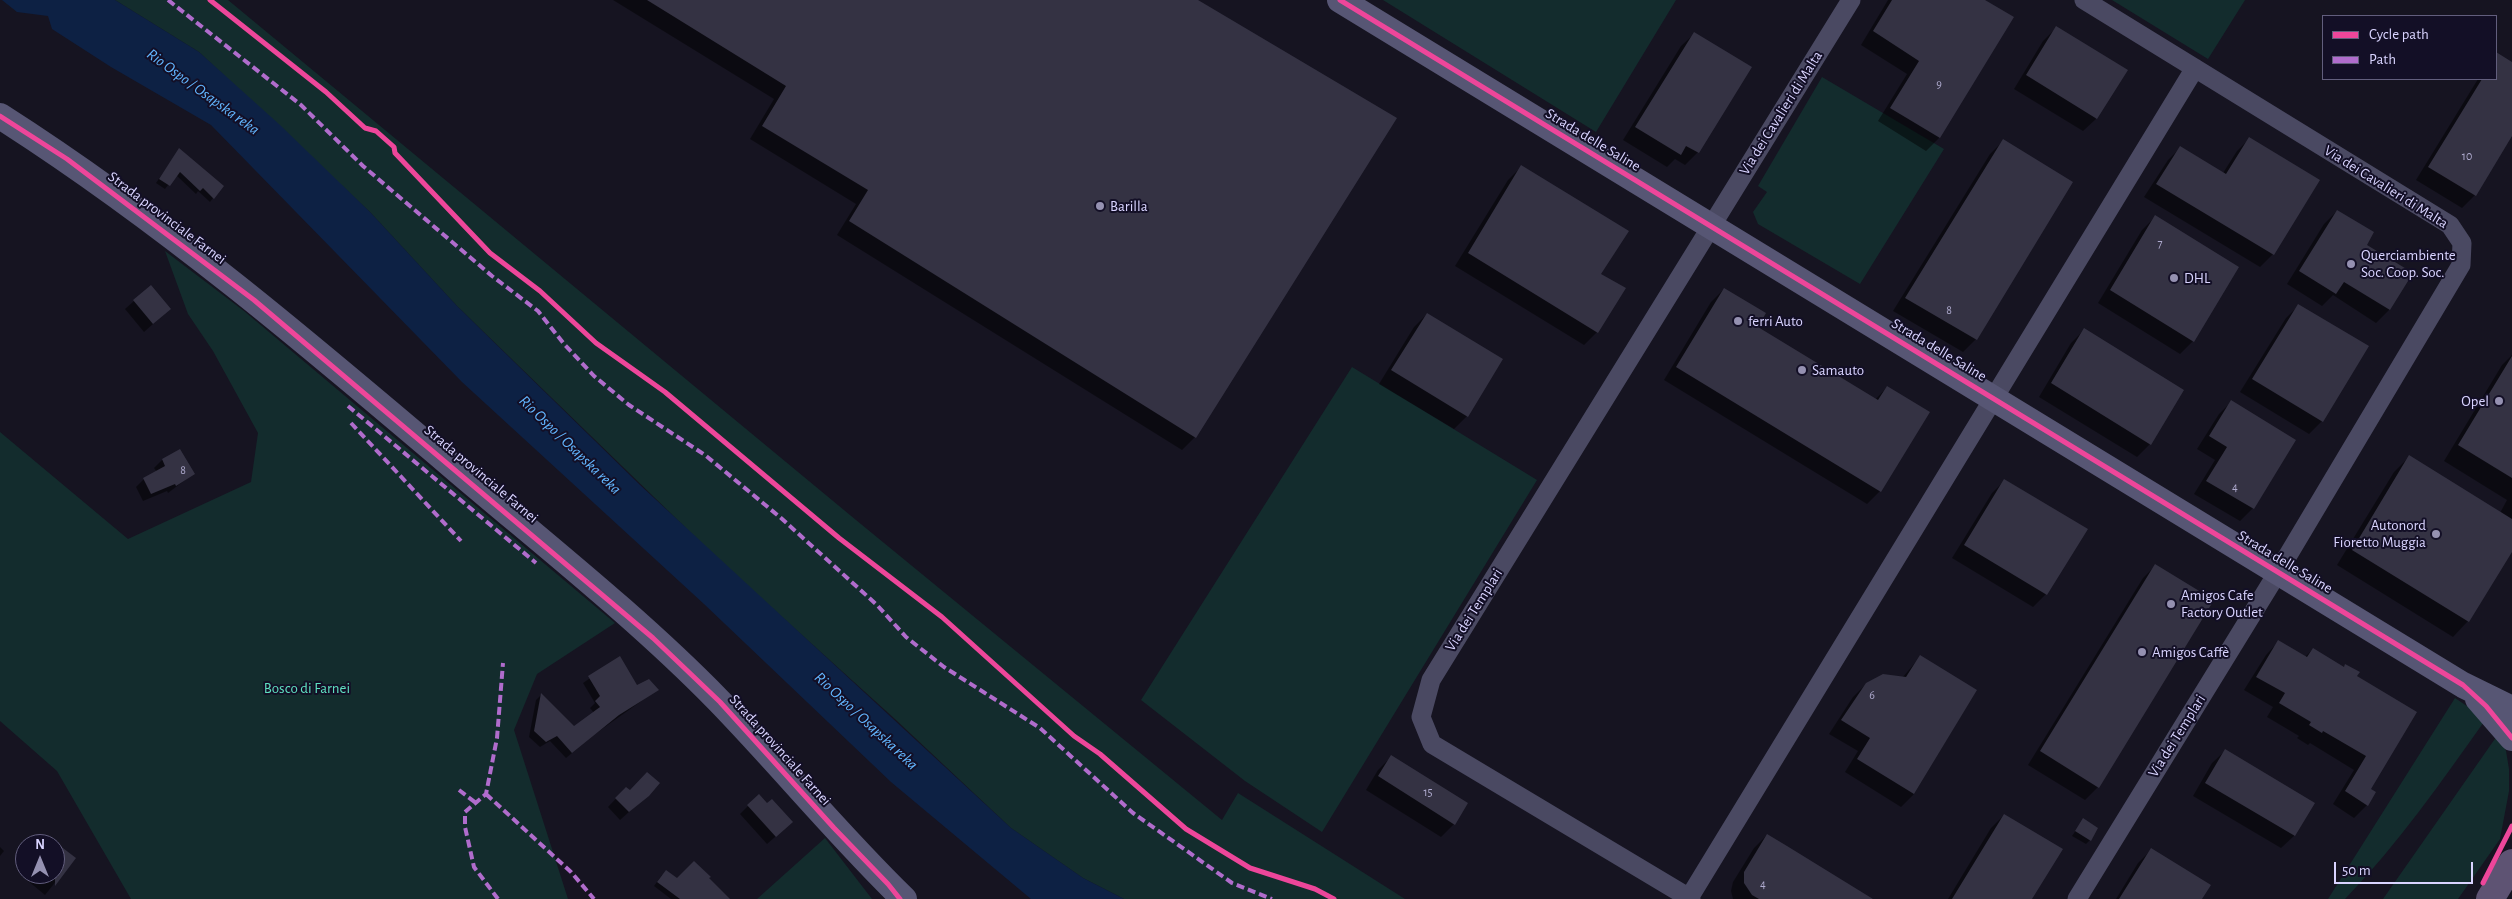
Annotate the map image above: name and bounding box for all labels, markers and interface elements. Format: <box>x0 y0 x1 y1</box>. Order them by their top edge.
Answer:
legend <box>2322 15 2497 80</box>
text: Cycle path <box>2369 27 2429 42</box>
water label: Rio Ospo / Osapska reka <box>143 45 263 139</box>
street label: Via dei Cavalieri di Malta <box>1735 48 1827 178</box>
text: Path <box>2369 52 2396 67</box>
house number: 9 <box>1936 77 1942 91</box>
street label: Strada delle Saline <box>1542 105 1644 175</box>
street label: Via dei Cavalieri di Malta <box>2321 141 2451 233</box>
house number: 10 <box>2462 149 2472 163</box>
street label: Strada provinciale Farnei <box>104 168 230 268</box>
place label: Barilla <box>1110 197 1148 215</box>
marker: Barilla <box>1094 200 1106 212</box>
house number: 7 <box>2157 236 2163 250</box>
place label: Querciambiente Soc. Coop. Soc. <box>2361 246 2456 281</box>
marker: Querciambiente Soc. Coop. Soc. <box>2345 258 2357 270</box>
place label: DHL <box>2184 269 2210 287</box>
marker: DHL <box>2168 272 2180 284</box>
house number: 8 <box>1946 303 1952 317</box>
place label: ferri Auto <box>1748 312 1803 330</box>
marker: ferri Auto <box>1732 315 1744 327</box>
street label: Strada delle Saline <box>1888 315 1990 385</box>
place label: Samauto <box>1812 361 1864 379</box>
marker: Samauto <box>1796 364 1808 376</box>
water label: Rio Ospo / Osapska reka <box>515 391 625 499</box>
place label: Opel <box>2461 392 2489 410</box>
marker: Opel <box>2493 395 2505 407</box>
street label: Strada provinciale Farnei <box>420 421 542 527</box>
house number: 8 <box>180 463 186 477</box>
house number: 4 <box>2232 480 2238 494</box>
place label: Autonord Fioretto Muggia <box>2333 516 2426 551</box>
street label: Strada delle Saline <box>2234 527 2336 597</box>
marker: Autonord Fioretto Muggia <box>2430 528 2442 540</box>
street label: Via dei Templari <box>1441 565 1507 655</box>
place label: Amigos Cafe Factory Outlet <box>2181 586 2263 621</box>
marker: Amigos Cafe Factory Outlet <box>2165 598 2177 610</box>
place label: Amigos Caffè <box>2152 643 2229 661</box>
marker: Amigos Caffè <box>2136 646 2148 658</box>
water label: Rio Ospo / Osapska reka <box>810 668 922 774</box>
park label: Bosco di Farnei <box>264 679 350 697</box>
house number: 6 <box>1869 688 1875 702</box>
street label: Strada provinciale Farnei <box>725 691 835 809</box>
street label: Via dei Templari <box>2144 691 2210 781</box>
house number: 15 <box>1423 785 1433 799</box>
north arrow <box>15 834 65 884</box>
text: N <box>35 838 45 852</box>
scale bar <box>2337 852 2476 884</box>
text: 50 m <box>2342 863 2371 878</box>
house number: 4 <box>1760 877 1766 891</box>

